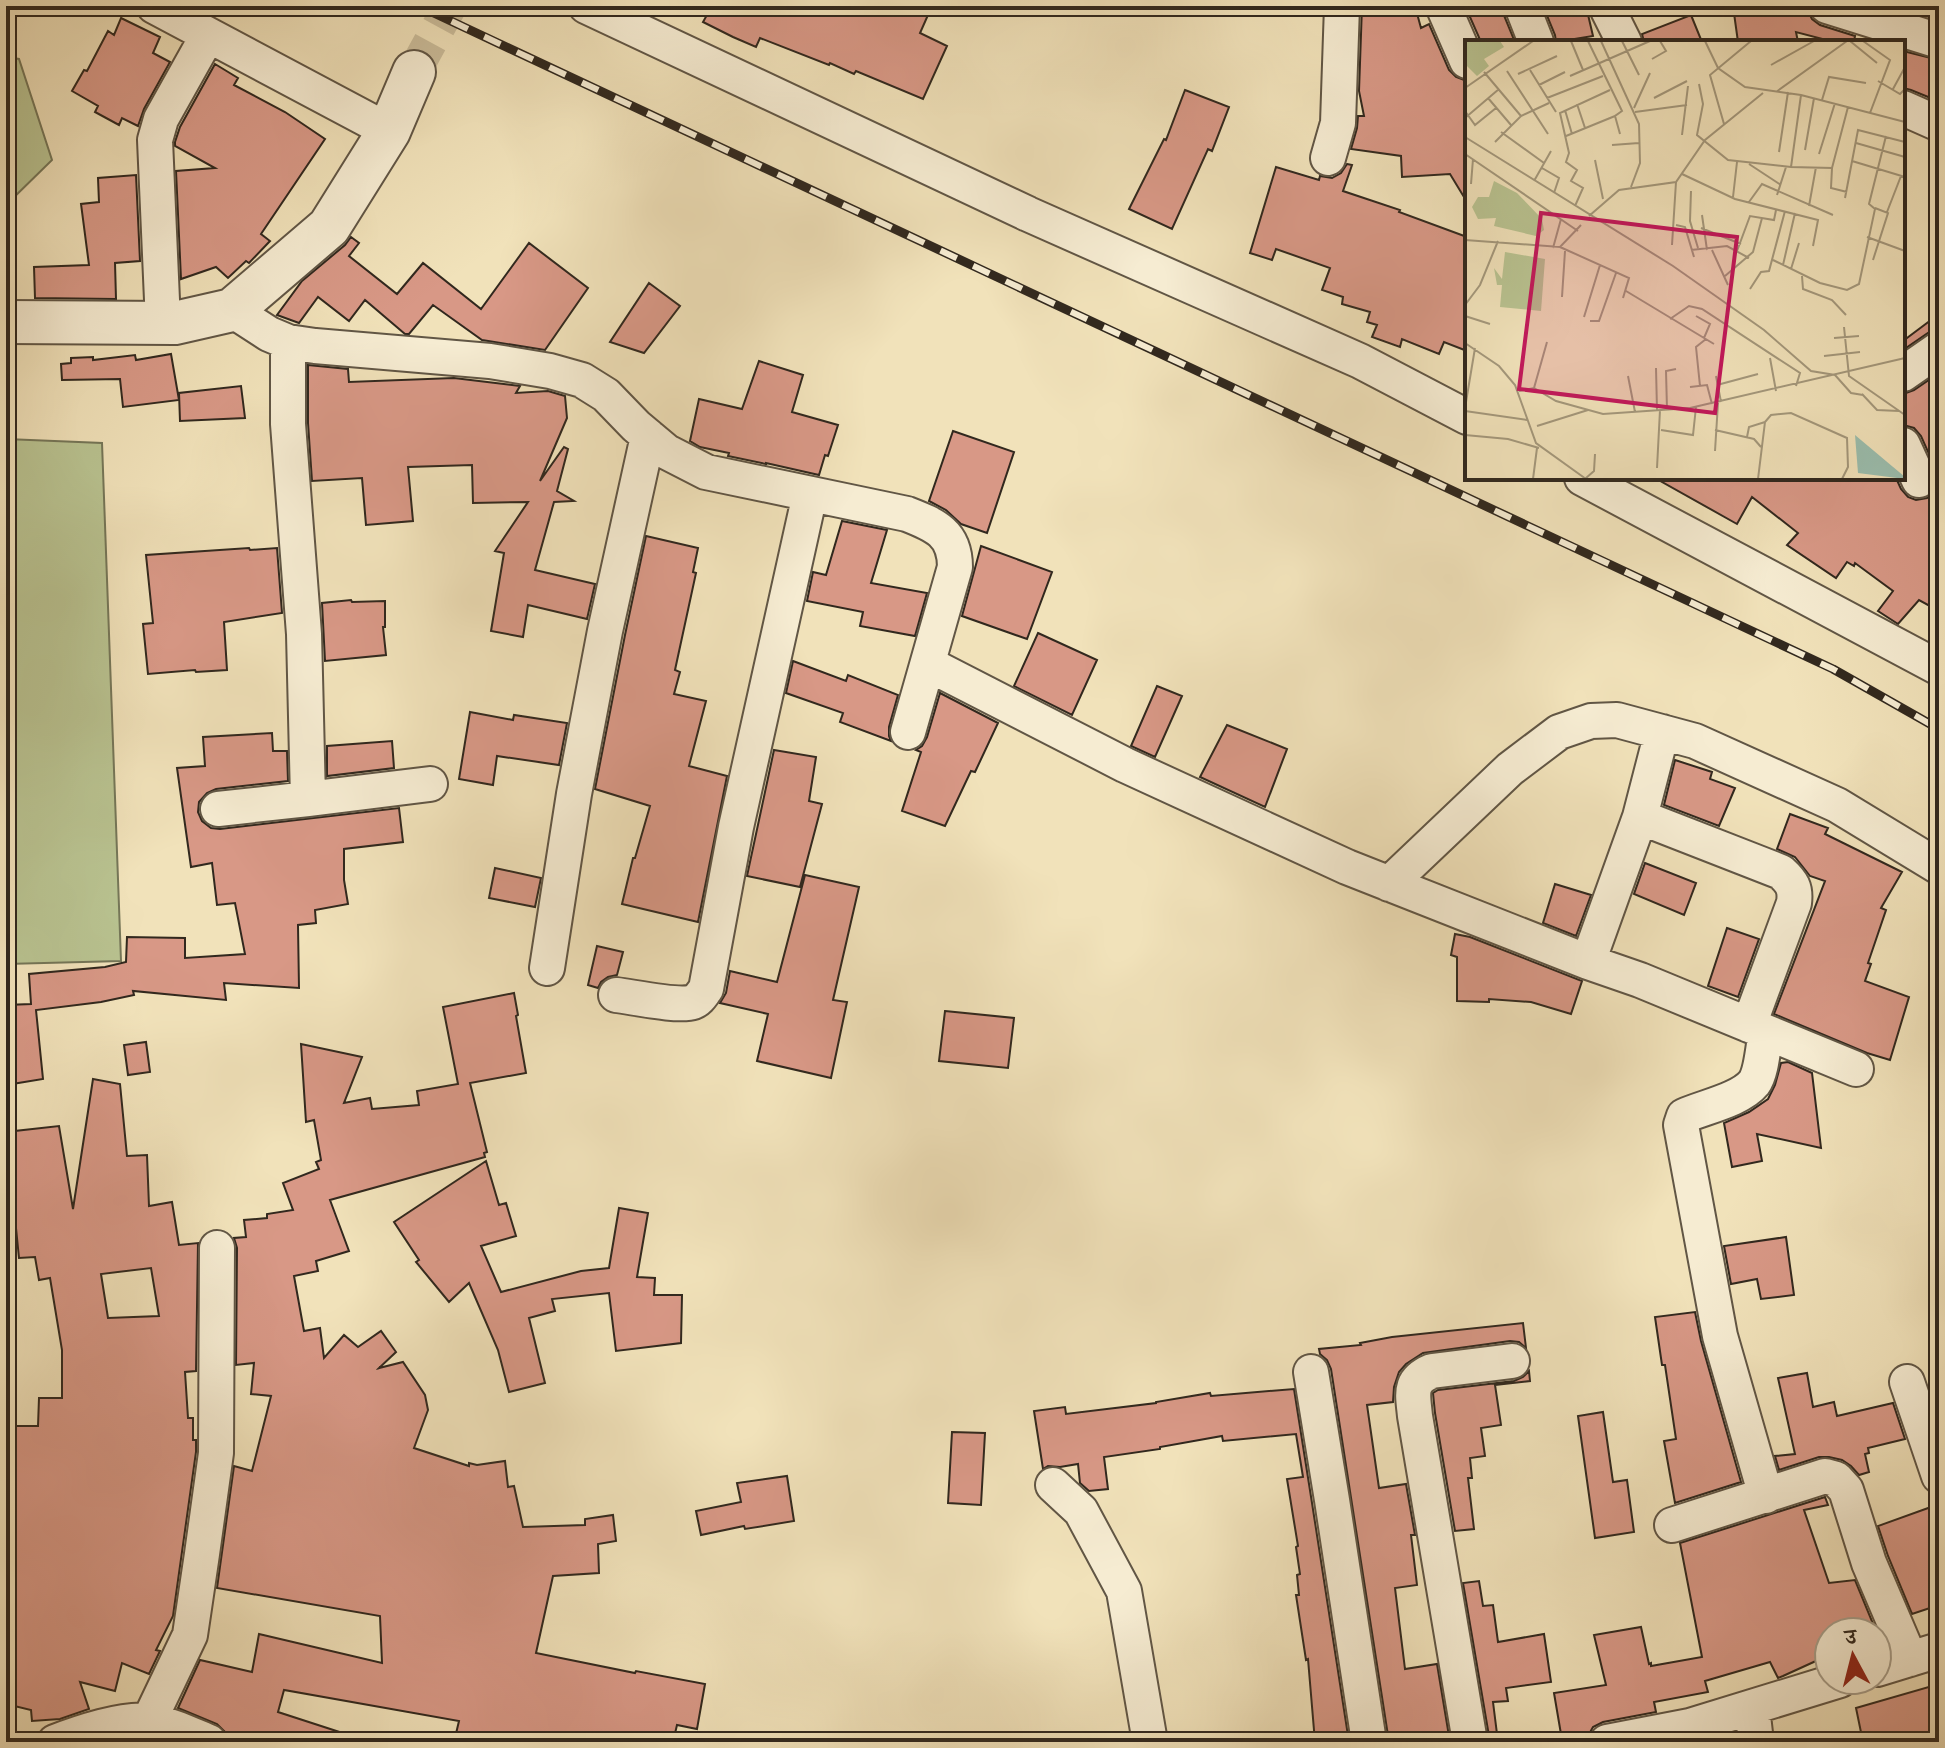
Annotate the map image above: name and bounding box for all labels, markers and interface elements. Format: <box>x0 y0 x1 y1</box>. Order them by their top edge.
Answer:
inset map <box>1465 40 1905 480</box>
north arrow <box>1813 1616 1893 1696</box>
text: उ <box>1841 1622 1860 1651</box>

